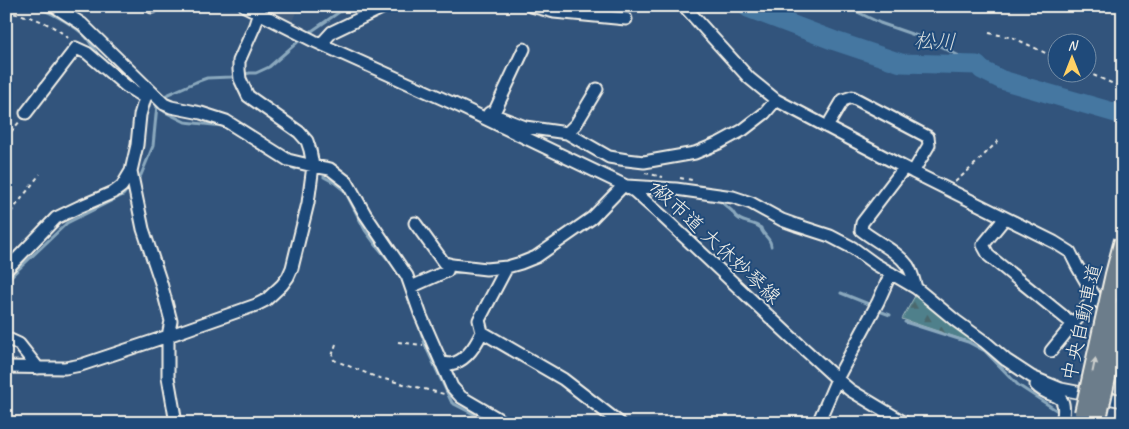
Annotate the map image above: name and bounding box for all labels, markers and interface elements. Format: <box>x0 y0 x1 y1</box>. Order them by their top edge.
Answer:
water label: 松川 <box>914 27 956 55</box>
north arrow <box>1046 32 1096 82</box>
text: N <box>1068 37 1079 54</box>
street label: 1級市道 大休妙琴線 <box>642 173 786 309</box>
street label: 中央自動車道 <box>1056 261 1108 383</box>
one-way arrow <box>1090 357 1098 373</box>

